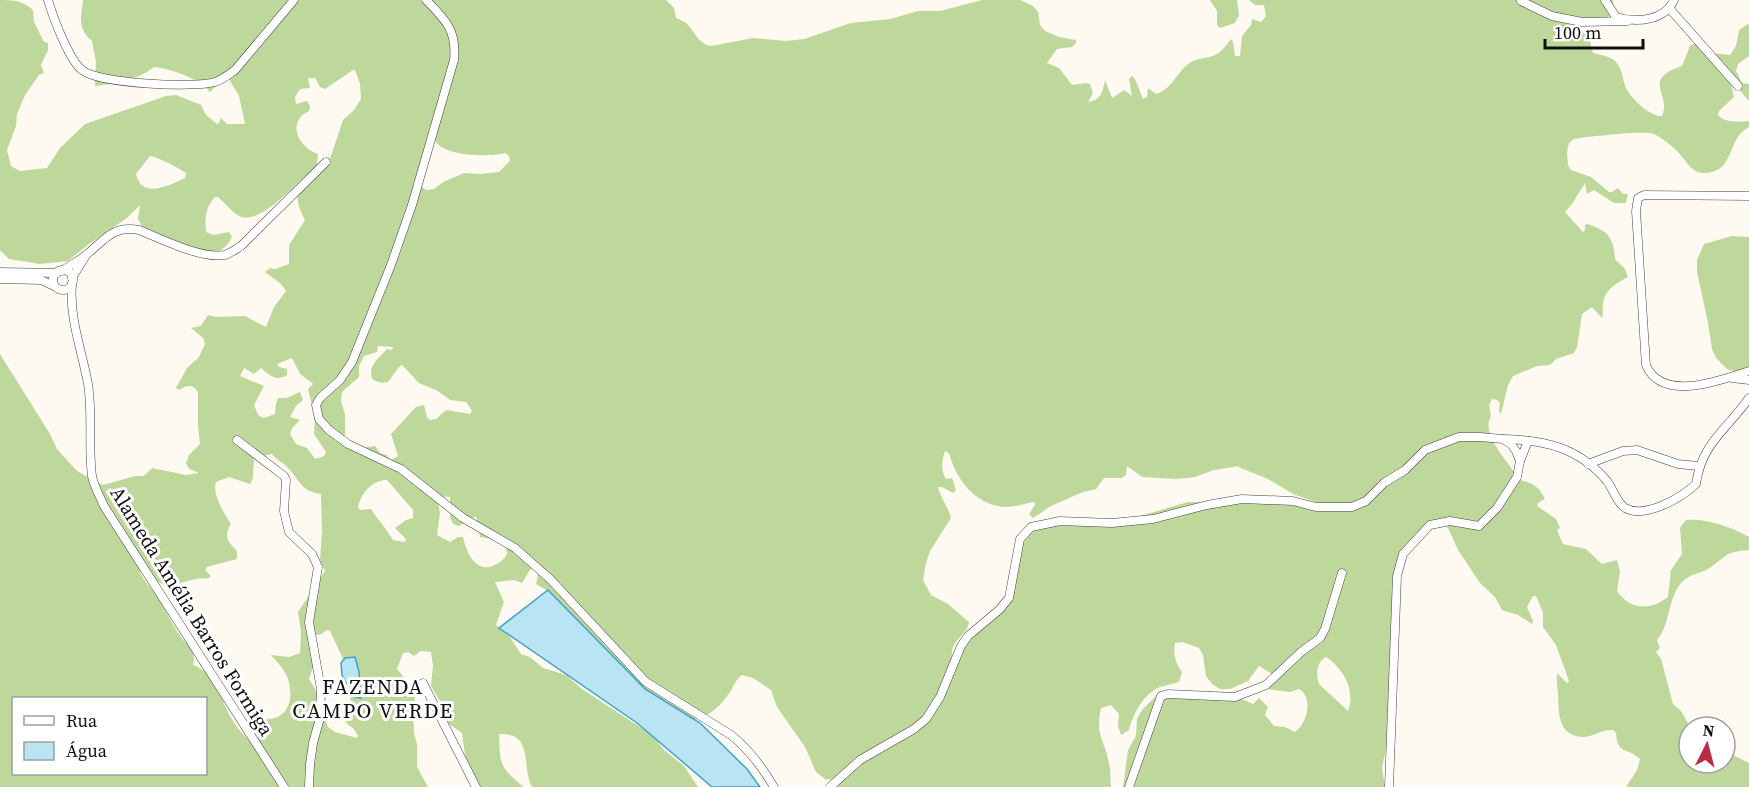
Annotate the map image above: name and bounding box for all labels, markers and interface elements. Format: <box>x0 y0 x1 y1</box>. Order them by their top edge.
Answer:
scale bar <box>1545 12 1642 50</box>
text: 100 m <box>1554 20 1601 45</box>
street label: Alameda Amélia Barros Formiga <box>103 481 281 742</box>
district label: FAZENDA CAMPO VERDE <box>292 672 454 725</box>
legend <box>12 697 207 775</box>
text: Rua <box>66 708 98 733</box>
north arrow <box>1677 715 1737 775</box>
text: N <box>1702 719 1716 742</box>
text: Água <box>66 738 108 763</box>

